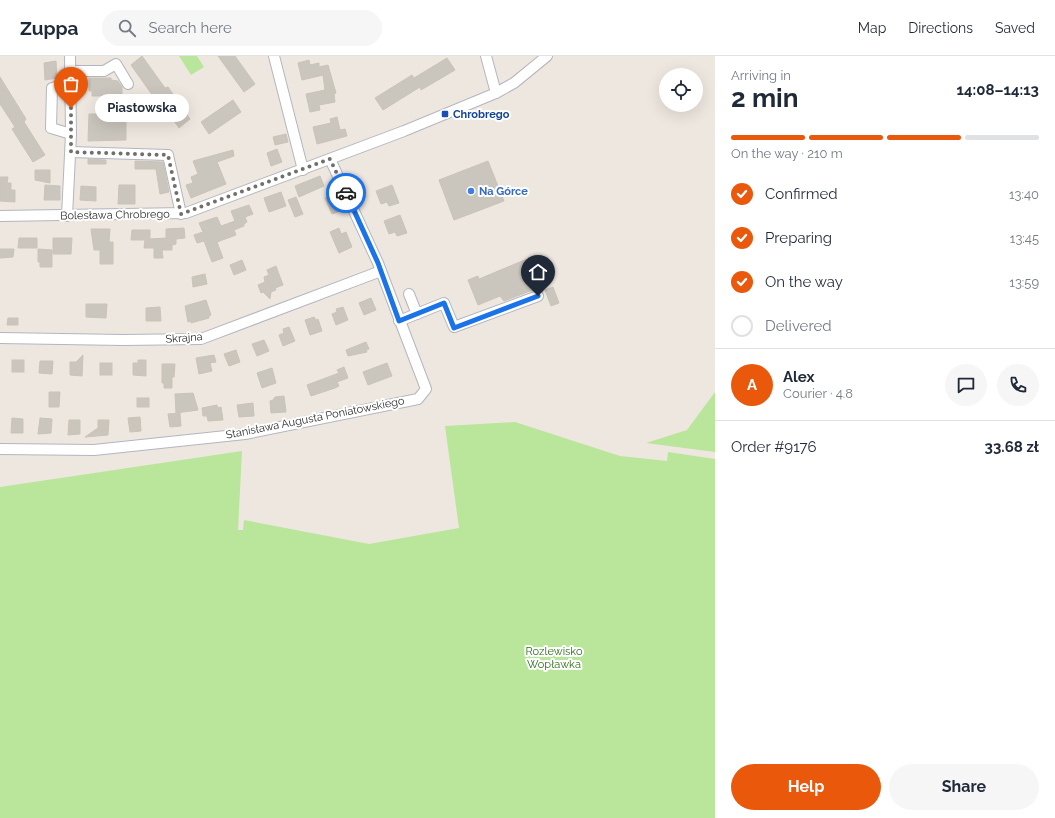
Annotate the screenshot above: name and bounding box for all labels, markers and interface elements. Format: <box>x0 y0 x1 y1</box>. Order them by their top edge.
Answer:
search box <box>102 10 382 46</box>
text: Zuppa <box>20 17 78 39</box>
icon: search <box>116 17 138 39</box>
text: Search here <box>148 19 232 37</box>
text: Map <box>858 20 886 36</box>
text: Directions <box>908 20 973 36</box>
text: Saved <box>995 20 1035 36</box>
pin <box>54 67 88 108</box>
map controls <box>659 68 703 112</box>
button: locate <box>659 68 703 112</box>
text: Arriving in <box>731 68 791 83</box>
icon: bag <box>60 73 82 95</box>
text: 14:08–14:13 <box>957 81 1039 99</box>
text: 2 min <box>731 83 798 113</box>
callout: Piastowska <box>95 94 189 122</box>
text: Piastowska <box>107 100 177 115</box>
place label: Chrobrego <box>453 108 510 121</box>
marker: Chrobrego <box>440 109 450 119</box>
text: On the way · 210 m <box>731 146 843 161</box>
courier <box>326 173 366 213</box>
icon: car <box>335 182 357 204</box>
icon: check <box>731 183 753 205</box>
place label: Na Górce <box>479 185 528 198</box>
text: Confirmed <box>765 185 838 203</box>
marker: Na Górce <box>466 186 476 196</box>
text: 13:40 <box>1009 187 1039 202</box>
street label: Bolesława Chrobrego <box>60 208 170 222</box>
icon: check <box>731 227 753 249</box>
text: Preparing <box>765 229 832 247</box>
text: 13:45 <box>1010 231 1039 246</box>
pin <box>521 255 555 296</box>
icon: home <box>527 261 549 283</box>
icon: check <box>731 271 753 293</box>
text: On the way <box>765 273 843 291</box>
text: 13:59 <box>1009 275 1039 290</box>
text: Delivered <box>765 317 832 335</box>
street label: Skrajna <box>165 330 203 346</box>
button: chat <box>945 364 987 406</box>
button: phone <box>997 364 1039 406</box>
text: Alex <box>783 368 814 386</box>
text: A <box>747 376 757 394</box>
text: Courier · 4.8 <box>783 386 853 401</box>
street label: Stanisława Augusta Poniatowskiego <box>225 394 406 442</box>
text: Order #9176 <box>731 438 817 456</box>
text: 33.68 zł <box>985 438 1039 456</box>
park label: Rozlewisko Wopławka <box>526 645 583 671</box>
button: Help <box>731 764 881 810</box>
button: Share <box>889 764 1039 810</box>

